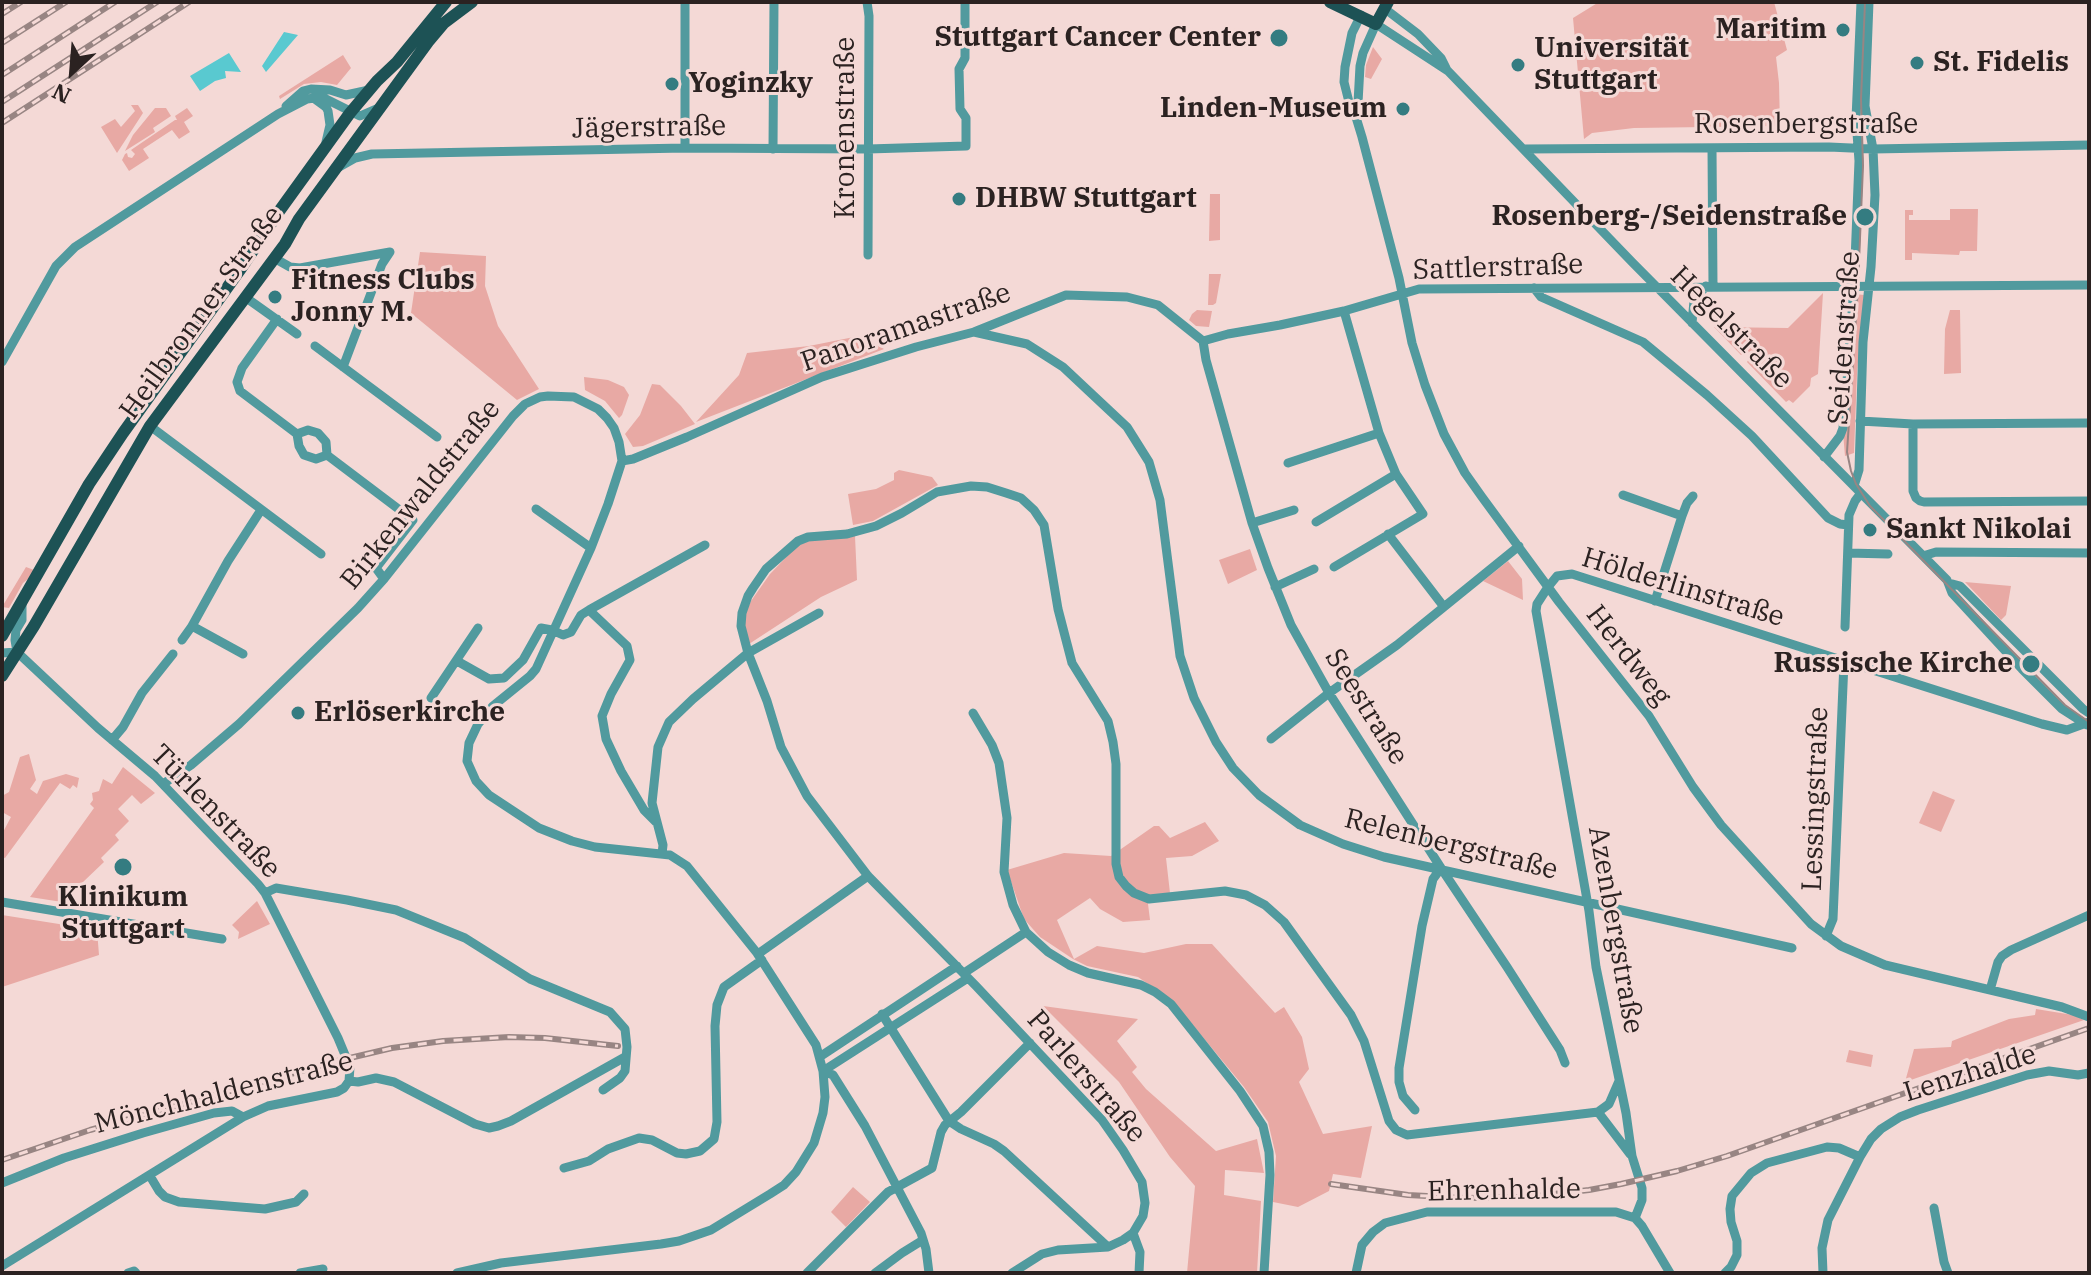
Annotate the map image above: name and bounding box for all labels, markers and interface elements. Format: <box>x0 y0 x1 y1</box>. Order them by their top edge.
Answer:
place label: Maritim <box>1715 13 1827 47</box>
place label: Stuttgart Cancer Center <box>934 21 1261 55</box>
marker: Maritim <box>1834 21 1852 39</box>
marker: Stuttgart Cancer Center <box>1268 27 1290 49</box>
north arrow <box>32 32 112 112</box>
place label: Universität Stuttgart <box>1534 32 1689 98</box>
street label: Kronenstraße <box>829 37 863 219</box>
place label: St. Fidelis <box>1933 46 2069 80</box>
marker: St. Fidelis <box>1908 54 1926 72</box>
marker: Universität Stuttgart <box>1509 56 1527 74</box>
place label: Yoginzky <box>688 67 813 101</box>
marker: Yoginzky <box>663 75 681 93</box>
text: N <box>47 77 75 111</box>
place label: Linden-Museum <box>1160 92 1387 126</box>
marker: Linden-Museum <box>1394 100 1412 118</box>
street label: Rosenbergstraße <box>1694 108 1918 142</box>
street label: Jägerstraße <box>572 110 726 146</box>
place label: DHBW Stuttgart <box>975 182 1197 216</box>
marker: DHBW Stuttgart <box>950 190 968 208</box>
street label: Heilbronner Straße <box>113 200 291 426</box>
place label: Rosenberg-/Seidenstraße <box>1491 200 1847 234</box>
marker: Rosenberg-/Seidenstraße <box>1854 206 1876 228</box>
street label: Sattlerstraße <box>1412 248 1584 288</box>
street label: Seidenstraße <box>1822 250 1868 426</box>
street label: Hegelstraße <box>1663 260 1799 396</box>
place label: Fitness Clubs Jonny M. <box>291 264 475 330</box>
street label: Panoramastraße <box>797 276 1015 380</box>
marker: Fitness Clubs Jonny M. <box>266 288 284 306</box>
street label: Birkenwaldstraße <box>334 393 508 597</box>
place label: Sankt Nikolai <box>1886 513 2071 547</box>
marker: Sankt Nikolai <box>1861 521 1879 539</box>
street label: Hölderlinstraße <box>1578 541 1788 635</box>
street label: Herdweg <box>1578 599 1678 713</box>
street label: Seestraße <box>1317 643 1415 771</box>
place label: Russische Kirche <box>1773 647 2013 681</box>
marker: Russische Kirche <box>2020 653 2042 675</box>
place label: Erlöserkirche <box>314 696 505 730</box>
marker: Erlöserkirche <box>289 704 307 722</box>
street label: Lessingstraße <box>1796 706 1836 892</box>
street label: Türlenstraße <box>143 738 287 886</box>
street label: Relenbergstraße <box>1341 802 1561 888</box>
street label: Azenbergstraße <box>1580 824 1650 1036</box>
marker: Klinikum Stuttgart <box>112 856 134 878</box>
place label: Klinikum Stuttgart <box>58 881 188 947</box>
street label: Parlerstraße <box>1019 1004 1153 1150</box>
street label: Lenzhalde <box>1900 1038 2040 1110</box>
street label: Mönchhaldenstraße <box>91 1045 357 1141</box>
street label: Ehrenhalde <box>1427 1173 1581 1209</box>

